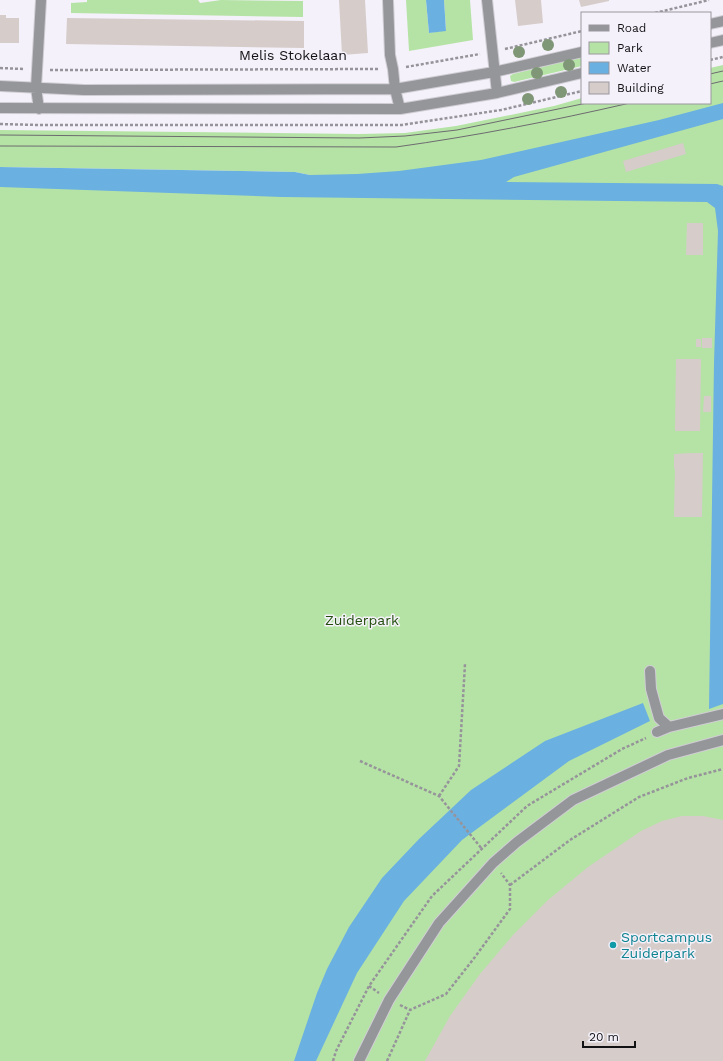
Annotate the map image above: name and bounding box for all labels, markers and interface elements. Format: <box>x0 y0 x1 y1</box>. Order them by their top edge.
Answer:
legend <box>581 12 711 104</box>
text: Road <box>617 21 646 35</box>
text: Park <box>617 41 643 55</box>
street label: Melis Stokelaan <box>239 47 347 63</box>
text: Water <box>617 61 652 75</box>
text: Building <box>617 81 664 95</box>
park label: Zuiderpark <box>325 612 399 628</box>
place label: Sportcampus Zuiderpark <box>621 929 712 961</box>
marker: Sportcampus Zuiderpark <box>608 940 618 950</box>
scale bar <box>583 1023 635 1049</box>
text: 20 m <box>589 1030 619 1044</box>

